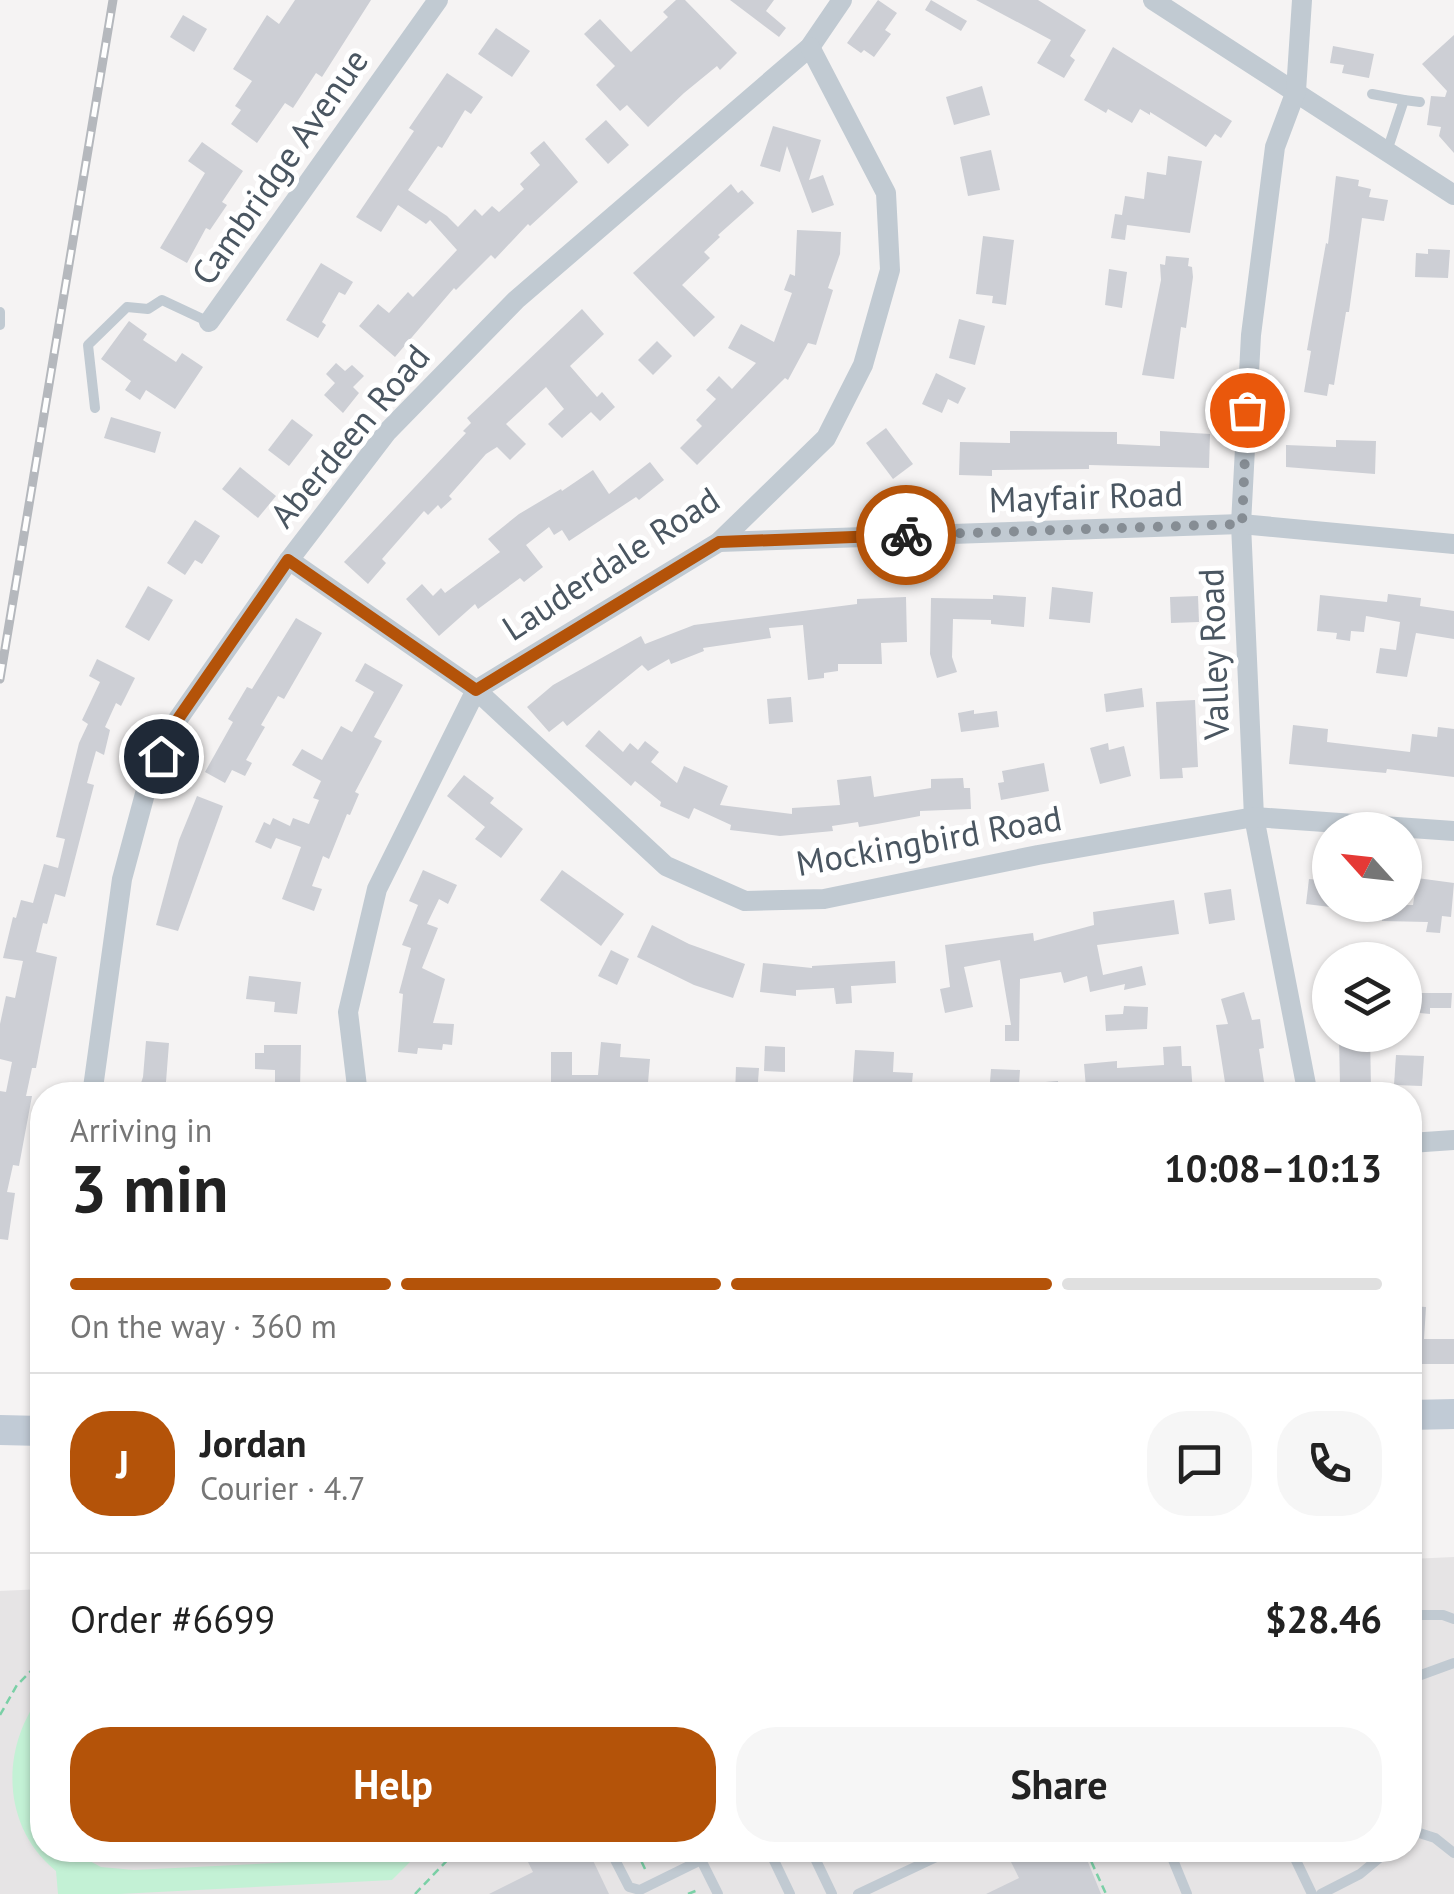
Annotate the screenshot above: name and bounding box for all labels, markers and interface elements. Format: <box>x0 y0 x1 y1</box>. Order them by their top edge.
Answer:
street label: Cambridge Avenue <box>181 39 378 294</box>
street label: Aberdeen Road <box>259 334 439 537</box>
pin <box>1205 368 1290 453</box>
icon: bag <box>1220 383 1275 438</box>
street label: Mayfair Road <box>988 470 1184 522</box>
street label: Lauderdale Road <box>493 476 728 650</box>
courier <box>856 485 956 585</box>
icon: bike <box>879 508 934 563</box>
street label: Valley Road <box>1187 568 1239 742</box>
pin <box>119 714 204 799</box>
icon: home <box>134 729 189 784</box>
street label: Mockingbird Road <box>792 794 1065 886</box>
north arrow <box>1312 812 1422 922</box>
map controls <box>1312 812 1422 1052</box>
button: layers <box>1312 942 1422 1052</box>
text: Arriving in <box>70 1109 212 1151</box>
text: 10:08–10:13 <box>1164 1143 1382 1192</box>
text: 3 min <box>70 1146 229 1230</box>
text: On the way · 360 m <box>70 1305 337 1347</box>
button: chat <box>1147 1411 1252 1516</box>
button: phone <box>1277 1411 1382 1516</box>
text: Jordan <box>200 1418 306 1467</box>
text: J <box>116 1439 129 1488</box>
text: Courier · 4.7 <box>200 1467 366 1509</box>
text: Order #6699 <box>70 1594 275 1643</box>
text: $28.46 <box>1265 1594 1382 1643</box>
button: Help <box>70 1727 716 1842</box>
button: Share <box>736 1727 1382 1842</box>

